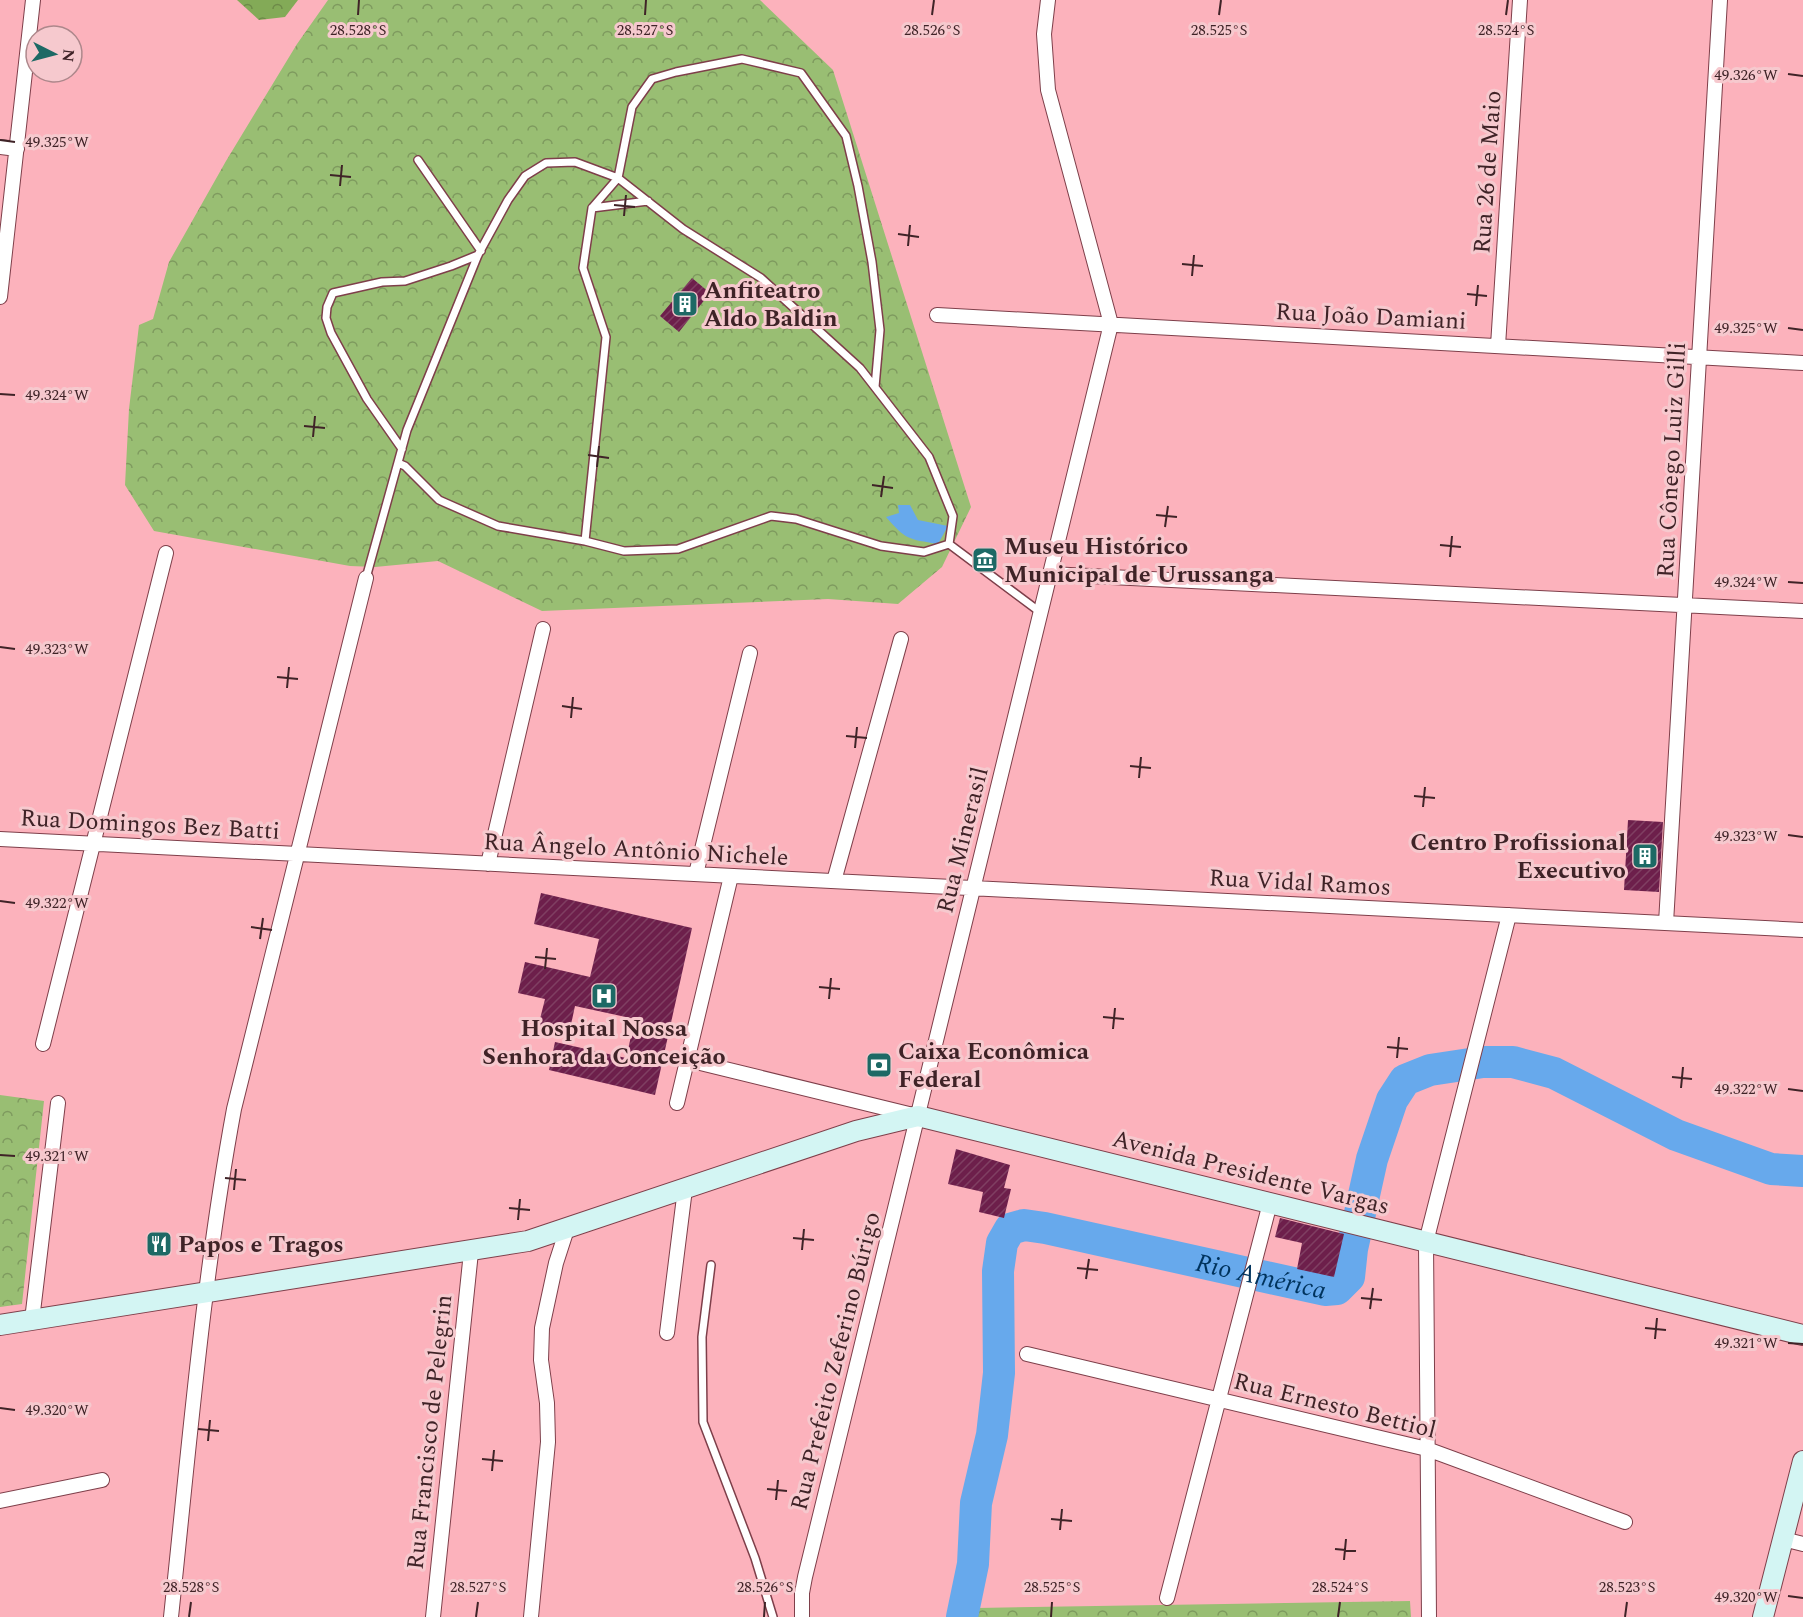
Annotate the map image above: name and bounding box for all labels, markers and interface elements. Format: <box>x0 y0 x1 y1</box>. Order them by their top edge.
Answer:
text: 28.528°S <box>330 19 386 42</box>
text: 28.527°S <box>617 19 673 42</box>
text: 28.526°S <box>904 19 960 42</box>
text: 28.525°S <box>1191 19 1247 42</box>
text: 28.524°S <box>1478 19 1534 42</box>
north arrow <box>24 24 84 84</box>
text: N <box>55 48 81 63</box>
text: 49.326°W <box>1714 64 1778 87</box>
street label: Rua 26 de Maio <box>1464 89 1512 255</box>
text: 49.325°W <box>25 131 89 154</box>
place label: Anfiteatro Aldo Baldin <box>704 273 838 337</box>
building icon: Anfiteatro Aldo Baldin <box>670 289 700 319</box>
street label: Rua João Damiani <box>1275 294 1467 340</box>
text: 49.325°W <box>1714 317 1778 340</box>
street label: Rua Cônego Luiz Gilli <box>1648 341 1696 579</box>
text: 49.324°W <box>25 384 89 407</box>
place label: Museu Histórico Municipal de Urussanga <box>1004 529 1275 593</box>
museum icon: Museu Histórico Municipal de Urussanga <box>970 545 1000 575</box>
text: 49.324°W <box>1714 571 1778 594</box>
text: 49.323°W <box>25 638 89 661</box>
street label: Rua Minerasil <box>927 763 999 917</box>
street label: Rua Domingos Bez Batti <box>19 800 281 850</box>
street label: Rua Ângelo Antônio Nichele <box>482 824 789 876</box>
place label: Centro Profissional Executivo <box>1410 825 1626 889</box>
text: 49.323°W <box>1714 825 1778 848</box>
building icon: Centro Profissional Executivo <box>1630 841 1660 871</box>
street label: Rua Vidal Ramos <box>1208 860 1392 906</box>
text: 49.322°W <box>25 892 89 915</box>
hospital icon: Hospital Nossa Senhora da Conceição <box>589 981 619 1011</box>
place label: Hospital Nossa Senhora da Conceição <box>482 1011 726 1075</box>
place label: Caixa Econômica Federal <box>898 1034 1090 1098</box>
bank icon: Caixa Econômica Federal <box>864 1050 894 1080</box>
text: 49.322°W <box>1714 1078 1778 1101</box>
street label: Avenida Presidente Vargas <box>1108 1121 1393 1225</box>
text: 49.321°W <box>25 1145 89 1168</box>
street label: Rua Prefeito Zeferino Búrigo <box>781 1208 891 1514</box>
place label: Papos e Tragos <box>178 1227 344 1263</box>
restaurant icon: Papos e Tragos <box>144 1229 174 1259</box>
water label: Rio América <box>1192 1243 1330 1311</box>
street label: Rua Francisco de Pelegrin <box>398 1293 462 1571</box>
text: 49.321°W <box>1714 1332 1778 1355</box>
street label: Rua Ernesto Bettiol <box>1230 1363 1440 1449</box>
text: 49.320°W <box>25 1399 89 1422</box>
text: 28.528°S <box>163 1576 219 1599</box>
text: 28.527°S <box>450 1576 506 1599</box>
text: 28.526°S <box>737 1576 793 1599</box>
text: 28.525°S <box>1024 1576 1080 1599</box>
text: 28.524°S <box>1312 1576 1368 1599</box>
text: 28.523°S <box>1599 1576 1655 1599</box>
text: 49.320°W <box>1714 1586 1778 1609</box>

